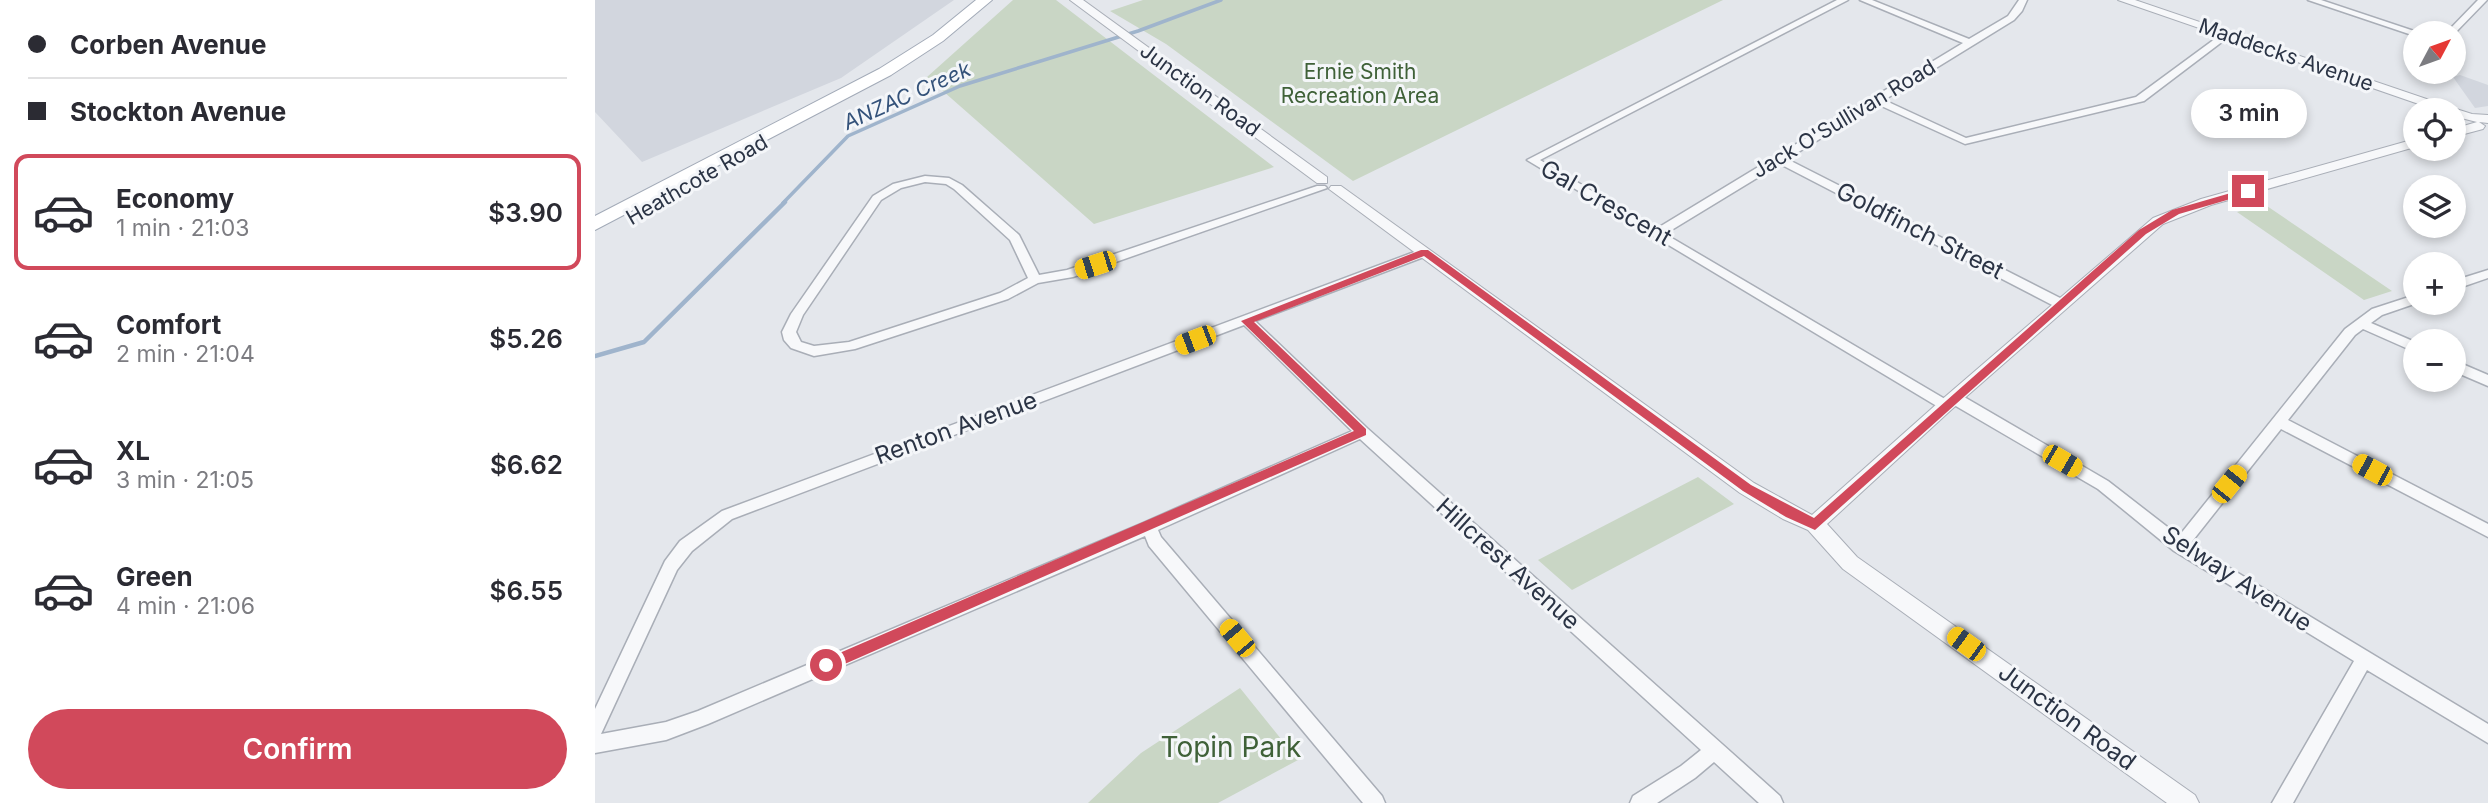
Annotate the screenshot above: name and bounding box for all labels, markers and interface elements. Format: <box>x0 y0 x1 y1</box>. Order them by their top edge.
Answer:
street label: Maddecks Avenue <box>2196 13 2377 96</box>
north arrow <box>2403 21 2466 84</box>
map controls <box>2403 21 2466 392</box>
text: Corben Avenue <box>70 29 267 60</box>
street label: Junction Road <box>1135 38 1265 142</box>
street label: Jack O'Sullivan Road <box>1748 54 1940 183</box>
water label: ANZAC Creek <box>838 56 975 135</box>
park label: Ernie Smith Recreation Area <box>1281 59 1439 108</box>
callout: 3 min <box>2190 90 2306 138</box>
text: Stockton Avenue <box>70 96 286 127</box>
button: locate <box>2403 98 2466 161</box>
text: 3 min <box>2218 99 2280 127</box>
street label: Heathcote Road <box>622 129 772 230</box>
street label: Gal Crescent <box>1536 153 1677 252</box>
route end <box>2232 175 2264 207</box>
button: layers <box>2403 175 2466 238</box>
street label: Goldfinch Street <box>1832 176 2009 285</box>
icon: car <box>32 181 95 244</box>
text: Economy <box>116 183 234 214</box>
text: $3.90 <box>488 197 563 228</box>
text: 1 min · 21:03 <box>116 214 249 242</box>
car <box>1072 249 1119 281</box>
button: + <box>2403 252 2466 315</box>
icon: car <box>32 307 95 370</box>
text: Comfort <box>116 309 221 340</box>
text: $5.26 <box>489 323 563 354</box>
car <box>1172 323 1219 357</box>
button: − <box>2403 329 2466 392</box>
text: 2 min · 21:04 <box>116 340 255 368</box>
street label: Renton Avenue <box>871 385 1041 470</box>
icon: car <box>32 433 95 496</box>
text: XL <box>116 435 150 466</box>
car <box>2039 441 2086 481</box>
text: $6.62 <box>490 449 563 480</box>
car <box>2349 451 2396 489</box>
car <box>2208 461 2251 507</box>
text: 3 min · 21:05 <box>116 466 254 494</box>
street label: Hillcrest Avenue <box>1431 492 1586 636</box>
street label: Selway Avenue <box>2157 519 2318 638</box>
icon: car <box>32 559 95 622</box>
text: Green <box>116 561 193 592</box>
text: $6.55 <box>490 575 563 606</box>
text: 4 min · 21:06 <box>116 592 255 620</box>
car <box>1216 615 1259 661</box>
car <box>1943 623 1990 665</box>
route start <box>810 649 842 681</box>
street label: Junction Road <box>1993 657 2142 776</box>
button: Confirm <box>28 709 567 789</box>
park label: Topin Park <box>1161 730 1301 764</box>

